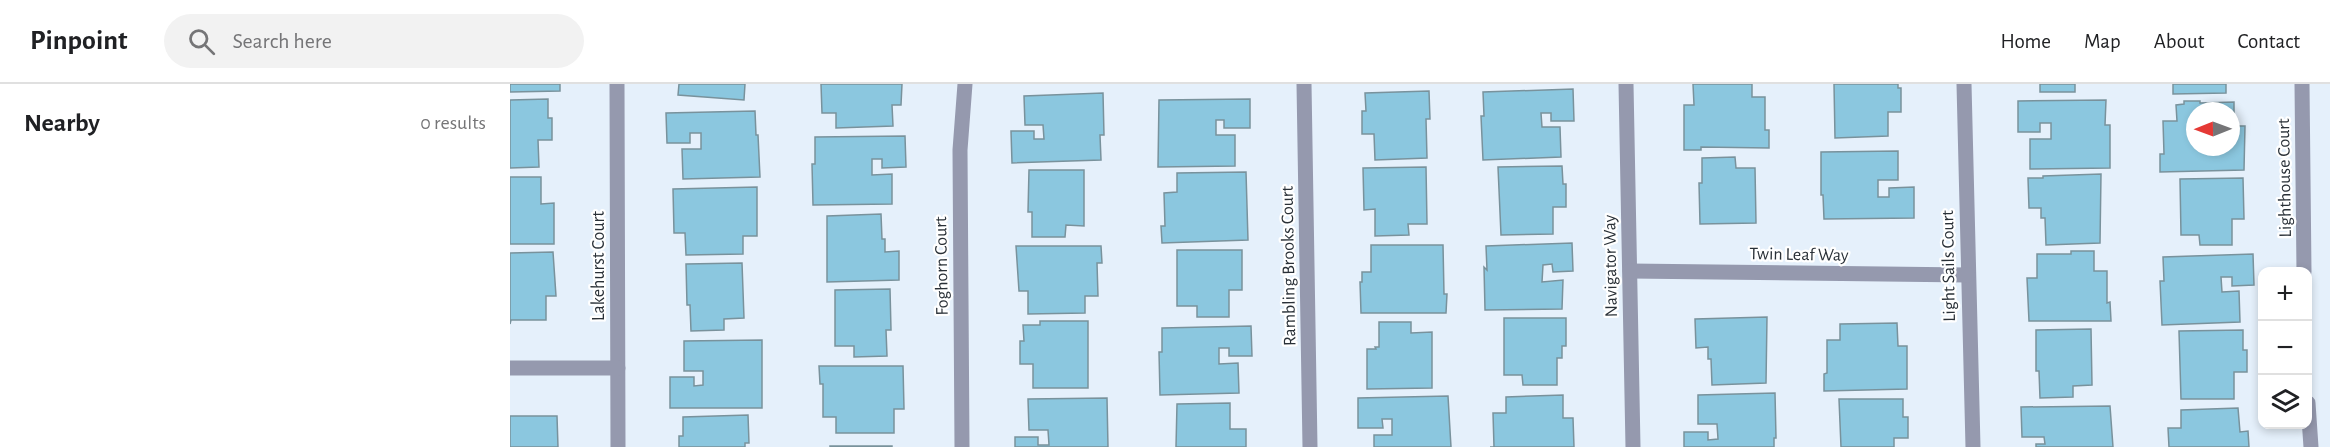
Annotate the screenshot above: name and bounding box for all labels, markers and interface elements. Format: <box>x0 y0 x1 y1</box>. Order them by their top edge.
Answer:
search box <box>164 14 584 68</box>
icon: search <box>185 25 218 58</box>
text: Pinpoint <box>30 27 128 55</box>
text: Search here <box>233 30 332 52</box>
text: Home <box>2000 31 2051 52</box>
text: Map <box>2084 31 2121 52</box>
text: About <box>2154 31 2204 52</box>
text: Contact <box>2237 31 2300 52</box>
north arrow <box>2186 102 2240 156</box>
text: Nearby <box>24 110 100 136</box>
text: 0 results <box>420 113 486 133</box>
street label: Lighthouse Court <box>2275 118 2295 238</box>
street label: Rambling Brooks Court <box>1279 185 1299 346</box>
street label: Light Sails Court <box>1939 210 1959 322</box>
street label: Lakehurst Court <box>590 211 608 321</box>
street label: Navigator Way <box>1601 214 1621 317</box>
street label: Foghorn Court <box>932 216 952 316</box>
street label: Twin Leaf Way <box>1749 245 1849 265</box>
map controls <box>2258 267 2312 429</box>
button: + <box>2258 267 2312 321</box>
button: − <box>2258 321 2312 375</box>
button: layers <box>2258 375 2312 429</box>

